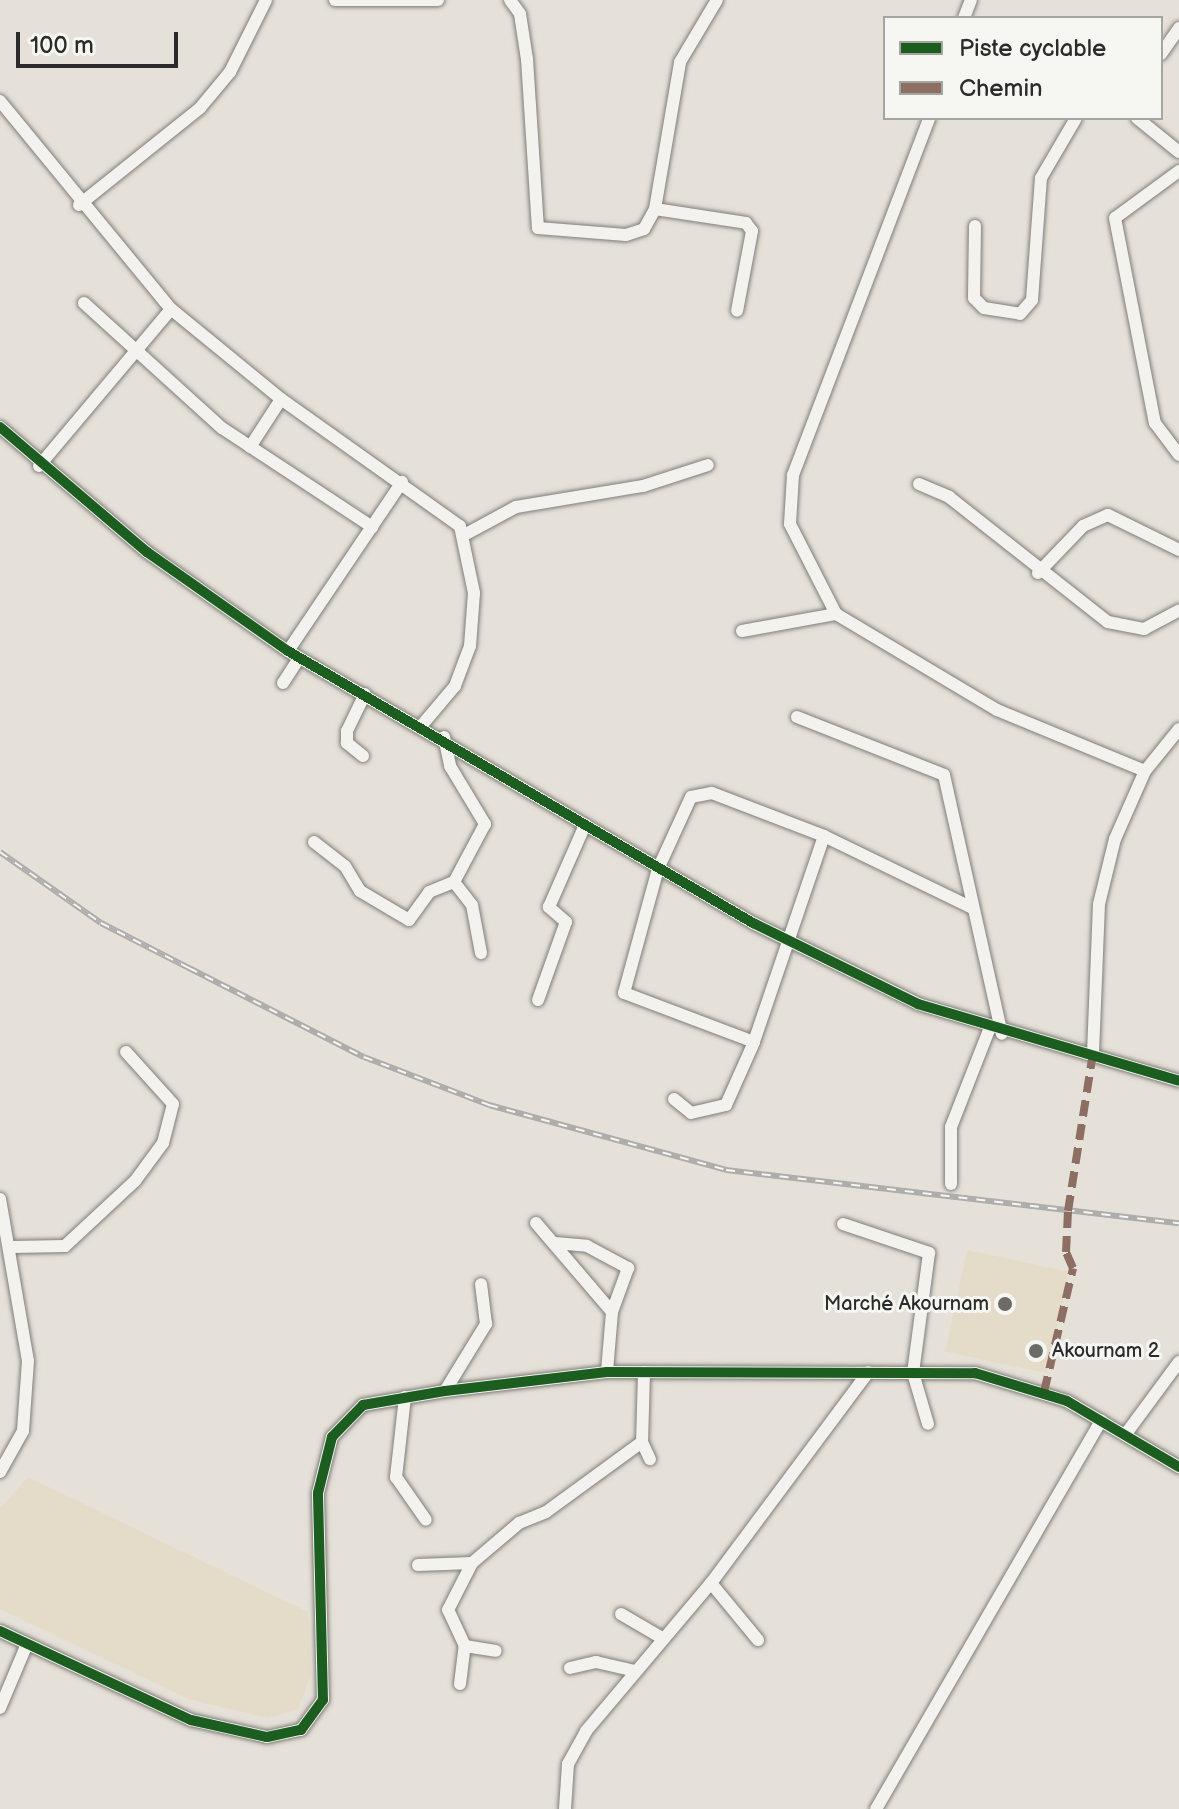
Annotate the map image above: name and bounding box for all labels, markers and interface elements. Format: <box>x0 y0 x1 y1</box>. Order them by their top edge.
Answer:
scale bar <box>20 16 182 66</box>
legend <box>883 16 1163 120</box>
text: 100 m <box>30 31 94 60</box>
text: Piste cyclable <box>959 34 1106 63</box>
text: Chemin <box>959 74 1043 103</box>
place label: Marché Akournam <box>824 1292 989 1316</box>
marker: Marché Akournam <box>996 1295 1014 1313</box>
place label: Akournam 2 <box>1052 1339 1160 1363</box>
marker: Akournam 2 <box>1027 1342 1045 1360</box>

